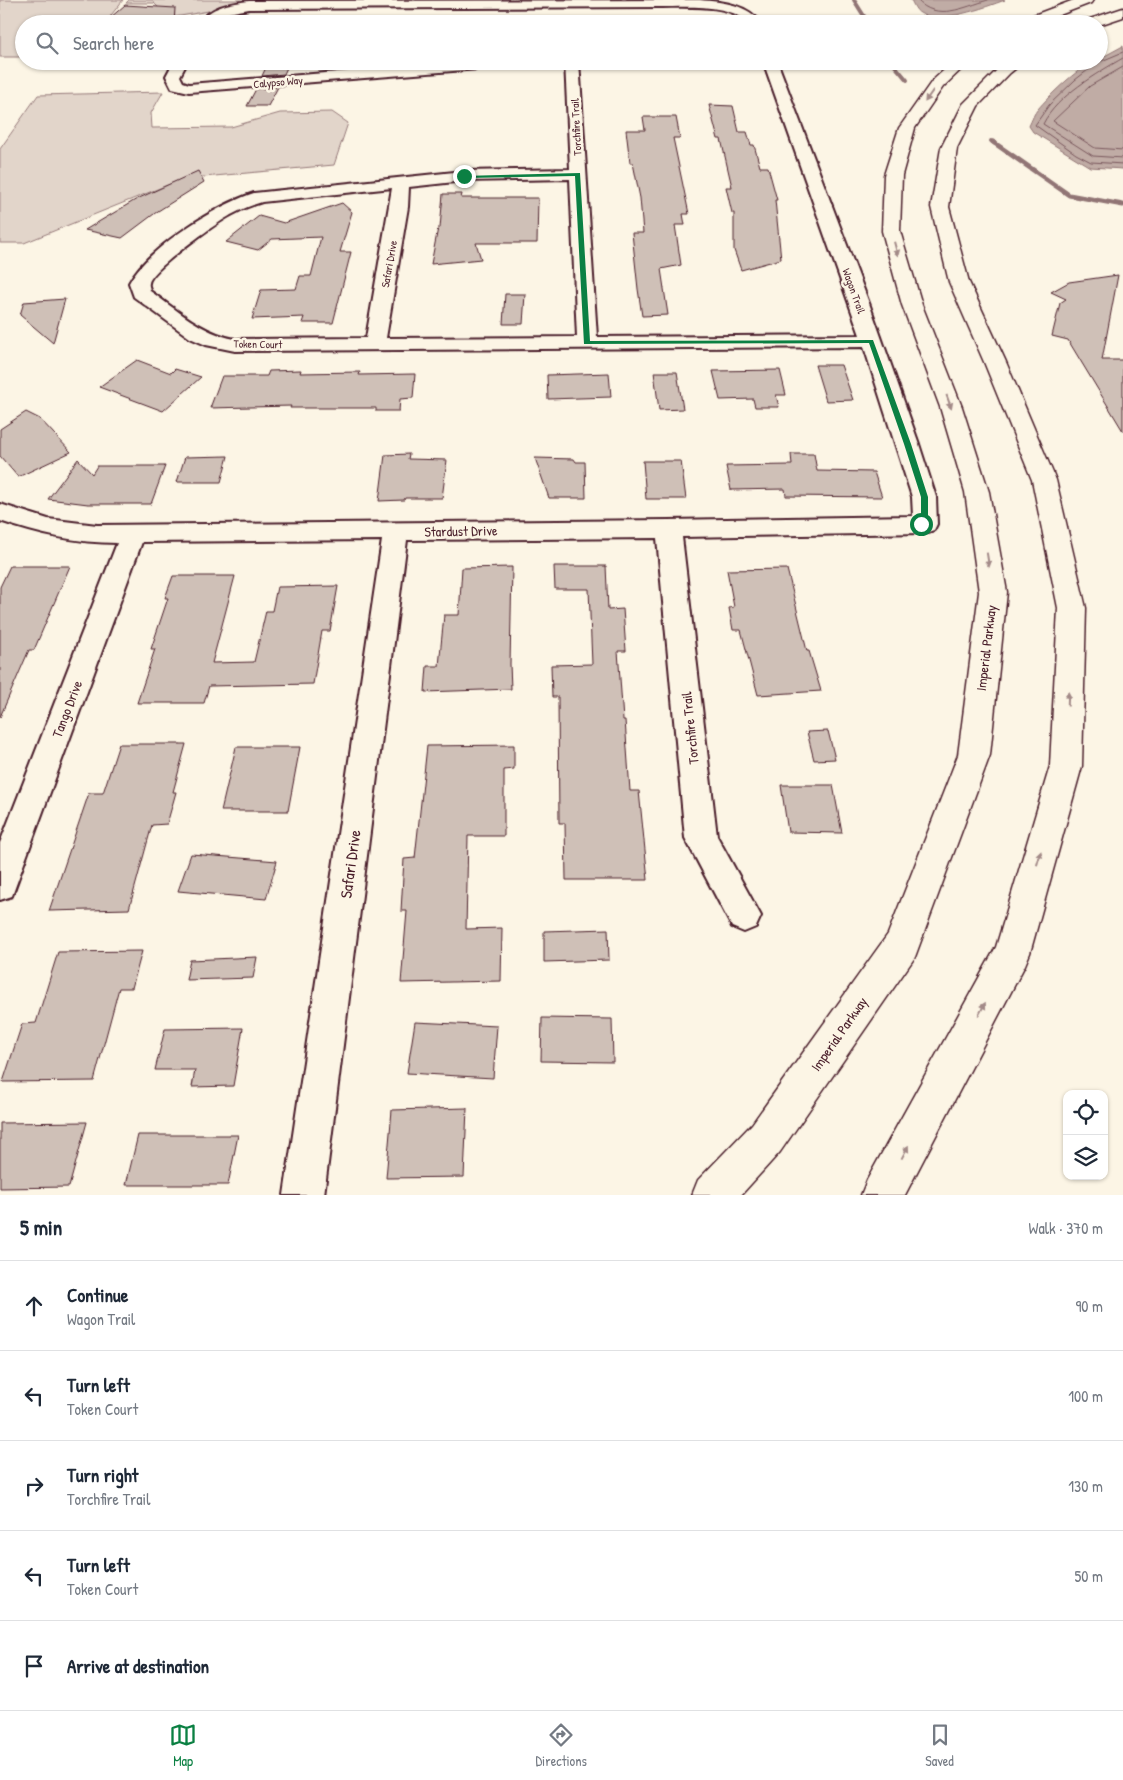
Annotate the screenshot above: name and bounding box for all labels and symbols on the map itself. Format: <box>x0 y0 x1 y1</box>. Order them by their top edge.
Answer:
street label: Calypso Way <box>253 73 304 91</box>
one-way arrow <box>924 89 934 103</box>
street label: Torchfire Trail <box>568 98 584 156</box>
route end <box>453 165 476 188</box>
street label: Safari Drive <box>378 239 400 289</box>
one-way arrow <box>893 242 901 257</box>
street label: Wagon Trail <box>839 267 869 316</box>
street label: Token Court <box>233 337 283 351</box>
one-way arrow <box>946 395 953 410</box>
route start <box>910 513 933 536</box>
street label: Stardust Drive <box>424 520 498 541</box>
one-way arrow <box>984 552 992 568</box>
street label: Imperial Parkway <box>971 604 1001 692</box>
street label: Tango Drive <box>47 677 87 741</box>
street label: Torchfire Trail <box>676 691 703 765</box>
one-way arrow <box>1065 691 1073 707</box>
street label: Safari Drive <box>334 828 366 900</box>
one-way arrow <box>1036 850 1044 865</box>
street label: Imperial Parkway <box>806 993 872 1075</box>
one-way arrow <box>978 1002 986 1016</box>
one-way arrow <box>901 1145 909 1159</box>

